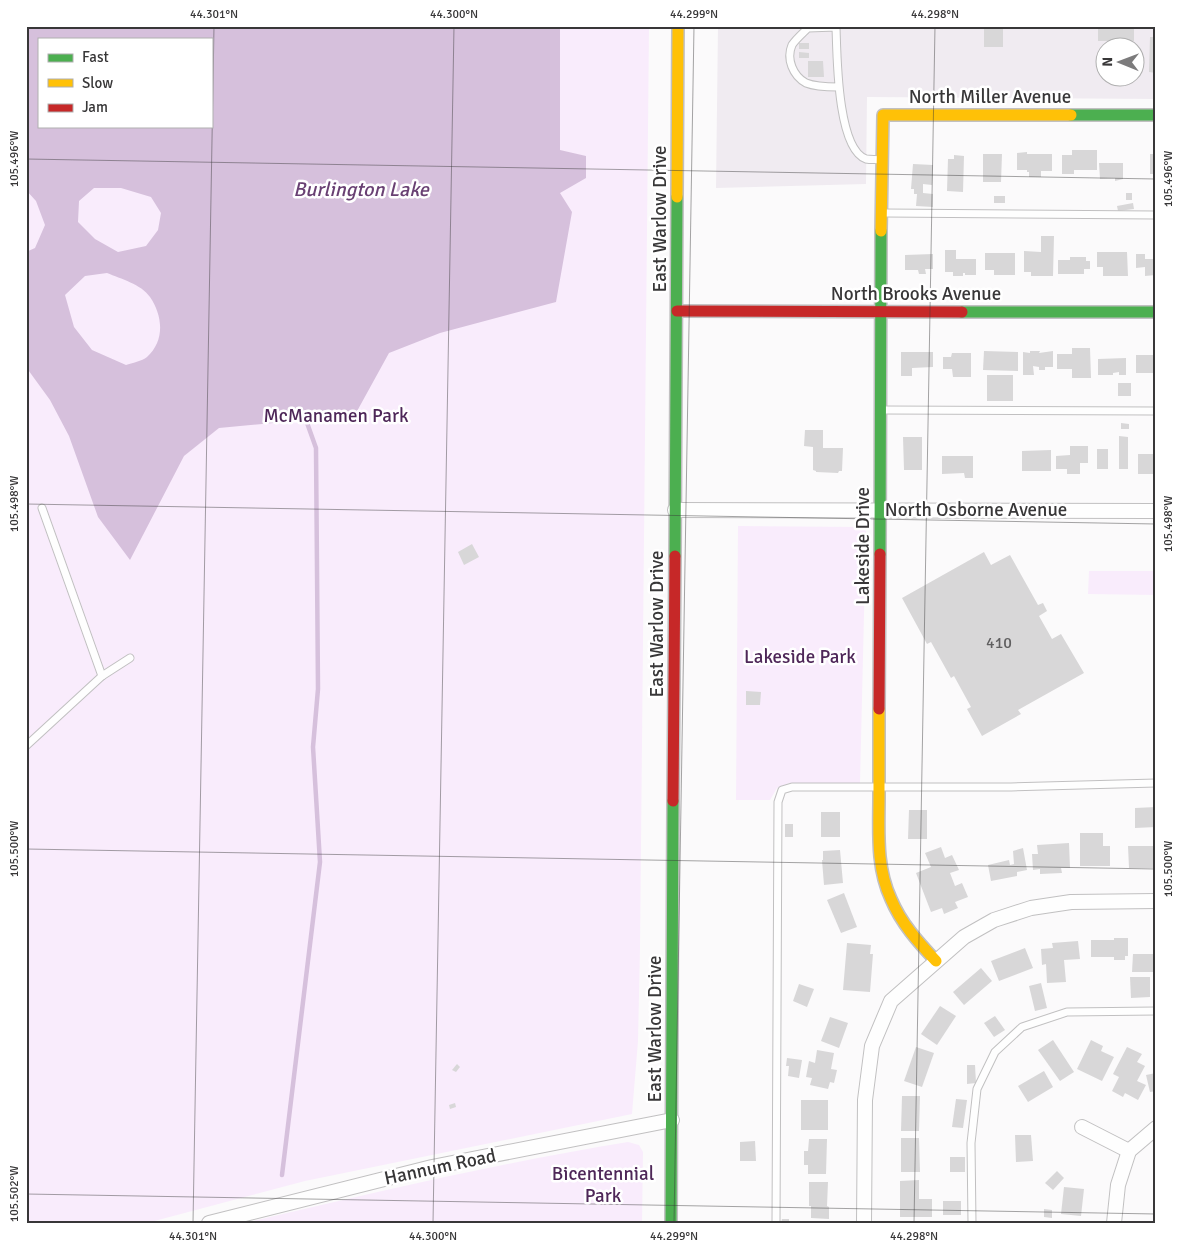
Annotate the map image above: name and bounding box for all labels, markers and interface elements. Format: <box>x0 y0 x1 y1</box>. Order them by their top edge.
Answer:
text: 44.301°N <box>190 7 238 22</box>
text: 44.300°N <box>430 7 478 22</box>
text: 44.299°N <box>670 7 718 22</box>
text: 44.298°N <box>911 7 959 22</box>
legend <box>38 38 212 128</box>
north arrow <box>1094 38 1144 88</box>
text: Fast <box>82 48 109 66</box>
text: N <box>1099 57 1116 67</box>
text: Slow <box>82 74 113 92</box>
street label: North Miller Avenue <box>909 85 1071 109</box>
text: Jam <box>82 98 108 116</box>
text: 105.496°W <box>7 131 22 187</box>
street label: East Warlow Drive <box>648 146 672 292</box>
text: 105.496°W <box>1161 151 1176 207</box>
water label: Burlington Lake <box>293 177 430 202</box>
street label: North Brooks Avenue <box>831 282 1001 306</box>
park label: McManamen Park <box>264 404 409 428</box>
text: 105.498°W <box>7 476 22 532</box>
street label: Lakeside Drive <box>851 487 875 605</box>
text: 105.498°W <box>1161 496 1176 552</box>
street label: North Osborne Avenue <box>885 498 1067 522</box>
street label: East Warlow Drive <box>645 551 669 697</box>
house number: 410 <box>986 633 1012 653</box>
park label: Lakeside Park <box>744 645 856 669</box>
text: 105.500°W <box>7 821 22 877</box>
text: 105.500°W <box>1161 841 1176 897</box>
street label: East Warlow Drive <box>643 956 667 1102</box>
street label: Hannum Road <box>382 1143 498 1191</box>
park label: Bicentennial Park <box>552 1162 654 1208</box>
text: 105.502°W <box>7 1166 22 1222</box>
text: 44.301°N <box>169 1229 217 1244</box>
text: 44.300°N <box>409 1229 457 1244</box>
text: 44.299°N <box>650 1229 698 1244</box>
text: 44.298°N <box>890 1229 938 1244</box>

